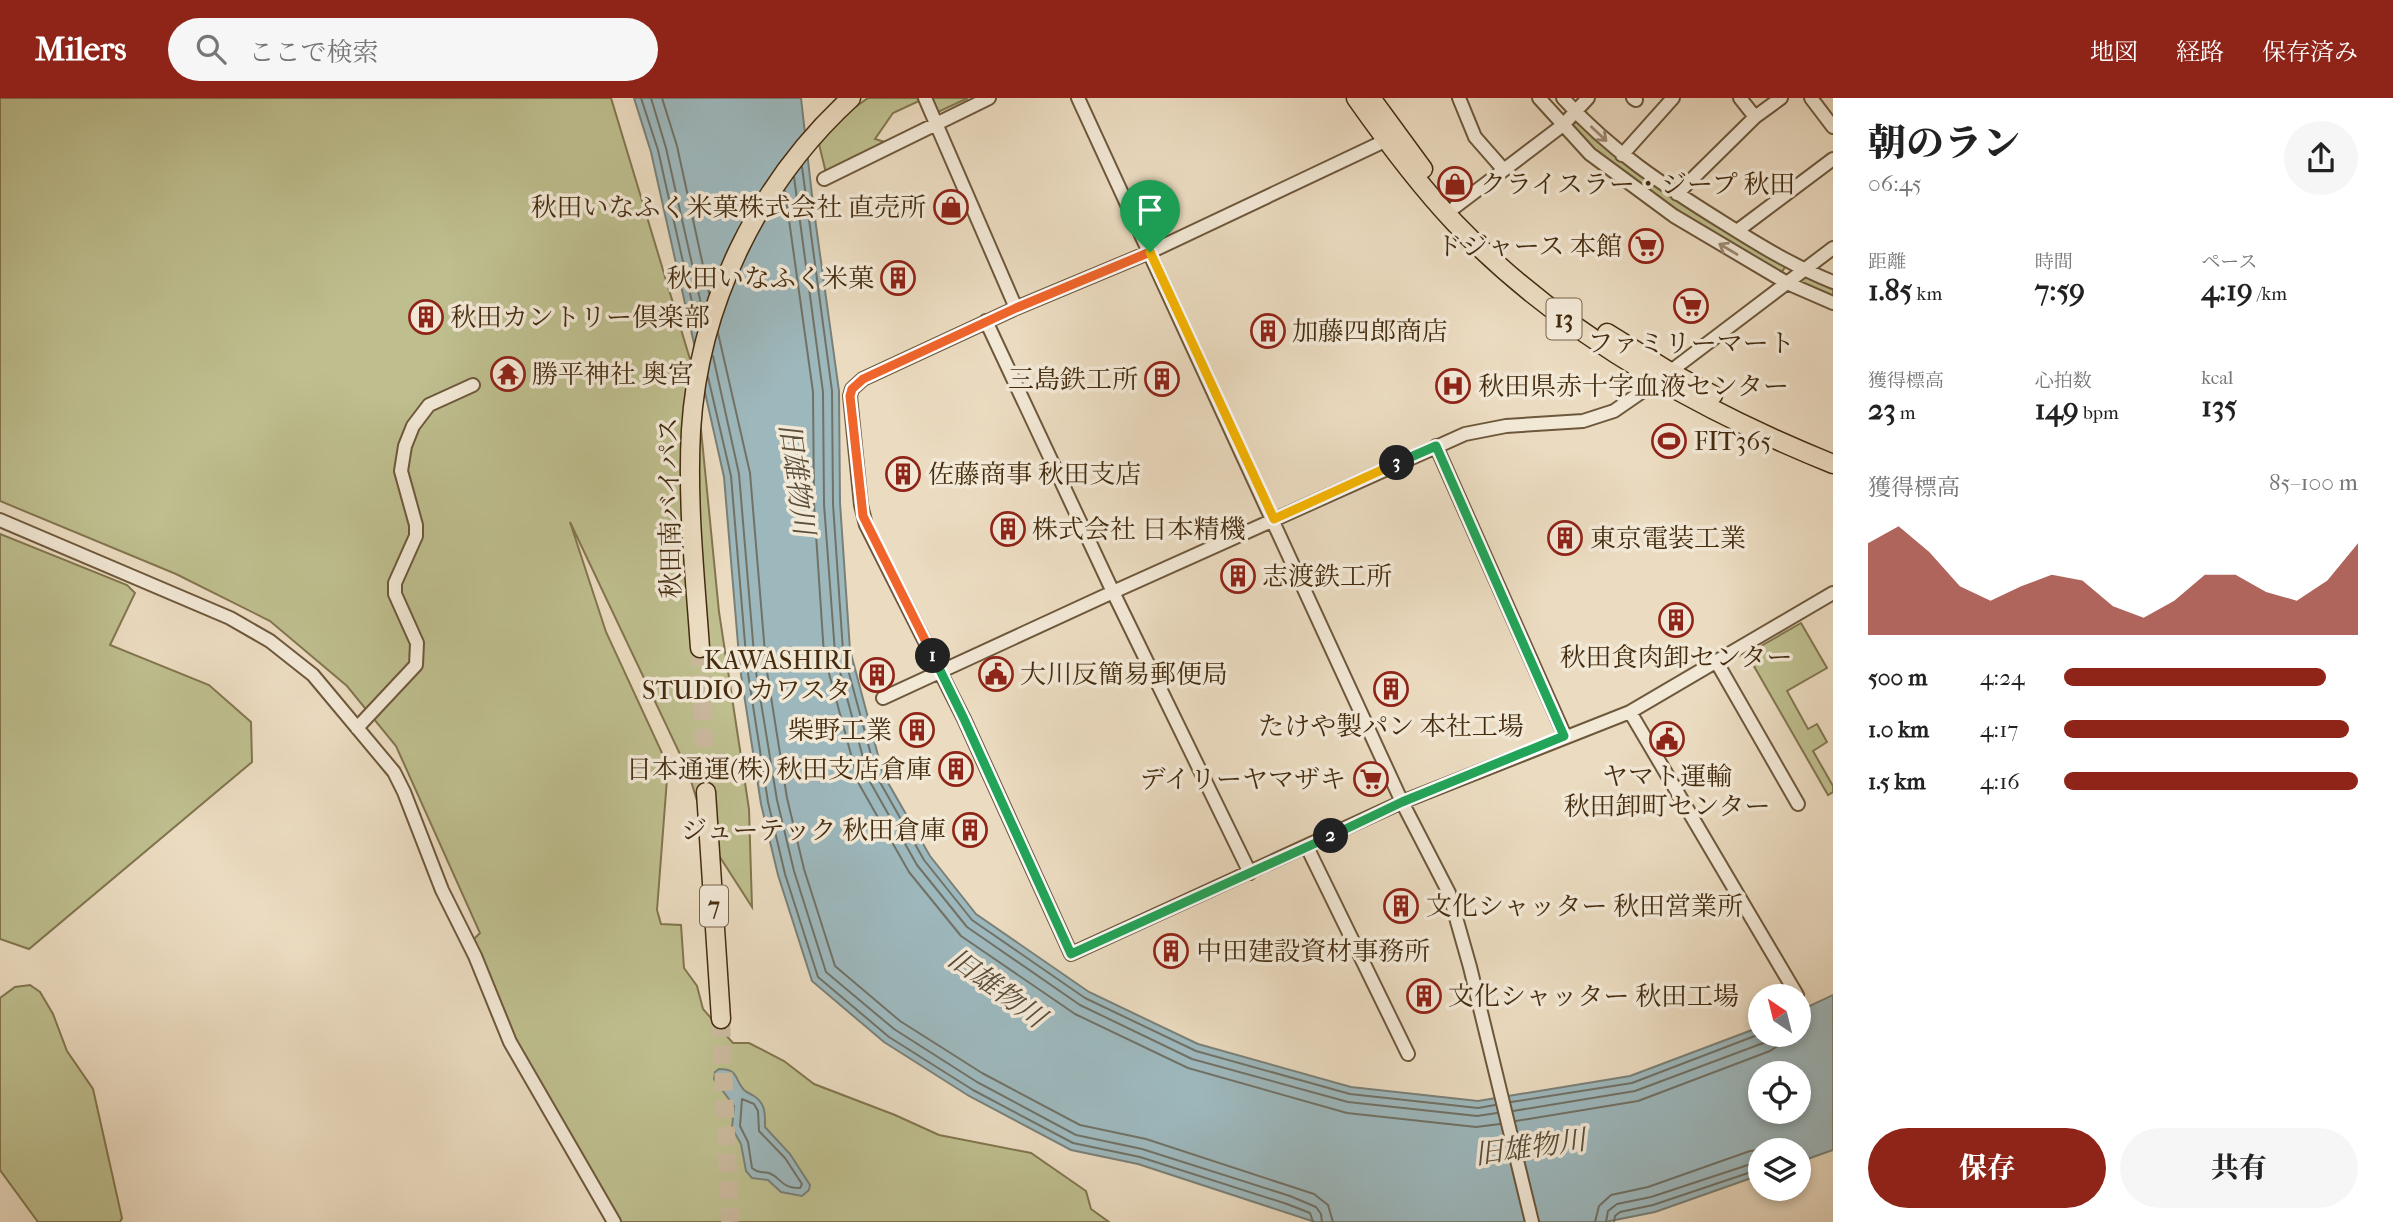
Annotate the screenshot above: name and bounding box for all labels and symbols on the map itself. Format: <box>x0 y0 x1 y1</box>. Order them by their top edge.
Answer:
one-way arrow <box>1590 125 1607 142</box>
shop icon: クライスラー・ジープ 秋田 <box>1436 165 1474 203</box>
place label: クライスラー・ジープ 秋田 <box>1480 169 1795 200</box>
pin <box>1120 180 1180 252</box>
shop icon: 秋田いなふく米菓株式会社 直売所 <box>932 188 970 226</box>
place label: 秋田いなふく米菓株式会社 直売所 <box>530 192 926 223</box>
supermarket icon: ドジャース 本館 <box>1627 227 1665 265</box>
place label: ドジャース 本館 <box>1436 231 1622 262</box>
one-way arrow <box>1719 241 1739 255</box>
building icon: 秋田いなふく米菓 <box>879 259 917 297</box>
place label: 秋田いなふく米菓 <box>666 263 874 294</box>
supermarket icon: ファミリーマート <box>1672 287 1710 325</box>
building icon: 秋田カントリー倶楽部 <box>407 298 445 336</box>
road number: 13 <box>1546 299 1582 340</box>
place label: 秋田カントリー倶楽部 <box>450 302 710 333</box>
building icon: 加藤四郎商店 <box>1249 312 1287 350</box>
place label: 加藤四郎商店 <box>1292 316 1448 347</box>
place label: ファミリーマート <box>1587 328 1795 359</box>
temple icon: 勝平神社 奥宮 <box>489 355 527 393</box>
place label: 勝平神社 奥宮 <box>532 359 694 390</box>
building icon: 三島鉄工所 <box>1143 360 1181 398</box>
place label: 三島鉄工所 <box>1008 364 1138 395</box>
hospital icon: 秋田県赤十字血液センター <box>1434 367 1472 405</box>
place label: 秋田県赤十字血液センター <box>1478 371 1789 402</box>
street label: 秋田南バイパス <box>653 417 687 599</box>
water label: 旧雄物川 <box>773 421 822 540</box>
sports icon: FIT365 <box>1650 422 1688 460</box>
place label: FIT365 <box>1694 426 1772 457</box>
pin: 3 <box>1380 446 1414 480</box>
building icon: 佐藤商事 秋田支店 <box>884 455 922 493</box>
place label: 佐藤商事 秋田支店 <box>928 459 1142 490</box>
building icon: 株式会社 日本精機 <box>989 510 1027 548</box>
place label: 株式会社 日本精機 <box>1032 514 1246 545</box>
building icon: 東京電装工業 <box>1546 519 1584 557</box>
place label: 東京電装工業 <box>1590 523 1746 554</box>
building icon: 志渡鉄工所 <box>1219 557 1257 595</box>
place label: 志渡鉄工所 <box>1262 561 1392 592</box>
building icon: 秋田食肉卸センター <box>1657 601 1695 639</box>
pin: 1 <box>916 638 950 674</box>
place label: 秋田食肉卸センター <box>1560 642 1792 673</box>
place label: KAWASHIRI STUDIO カワスタ <box>642 645 852 706</box>
public building icon: 大川反簡易郵便局 <box>977 655 1015 693</box>
building icon: KAWASHIRI STUDIO カワスタ <box>858 656 896 694</box>
place label: 大川反簡易郵便局 <box>1020 659 1228 690</box>
building icon: たけや製パン 本社工場 <box>1372 670 1410 708</box>
building icon: 柴野工業 <box>898 711 936 749</box>
place label: たけや製パン 本社工場 <box>1258 711 1524 742</box>
place label: 柴野工業 <box>788 715 892 746</box>
public building icon: ヤマト運輸 秋田卸町センター <box>1648 720 1686 758</box>
building icon: 日本通運(株) 秋田支店倉庫 <box>937 750 975 788</box>
place label: 日本通運(株) 秋田支店倉庫 <box>626 754 932 785</box>
supermarket icon: デイリーヤマザキ <box>1352 760 1390 798</box>
place label: ヤマト運輸 秋田卸町センター <box>1564 761 1770 822</box>
place label: デイリーヤマザキ <box>1140 764 1346 795</box>
building icon: ジューテック 秋田倉庫 <box>951 811 989 849</box>
place label: ジューテック 秋田倉庫 <box>681 815 946 846</box>
pin: 2 <box>1314 818 1348 854</box>
road number: 7 <box>700 886 728 926</box>
building icon: 文化シャッター 秋田営業所 <box>1382 887 1420 925</box>
place label: 文化シャッター 秋田営業所 <box>1426 891 1743 922</box>
building icon: 中田建設資材事務所 <box>1152 932 1190 970</box>
place label: 中田建設資材事務所 <box>1196 936 1430 967</box>
water label: 旧雄物川 <box>942 942 1054 1036</box>
building icon: 文化シャッター 秋田工場 <box>1405 977 1443 1015</box>
place label: 文化シャッター 秋田工場 <box>1448 981 1739 1012</box>
north arrow <box>1748 984 1811 1046</box>
water label: 旧雄物川 <box>1472 1122 1591 1171</box>

